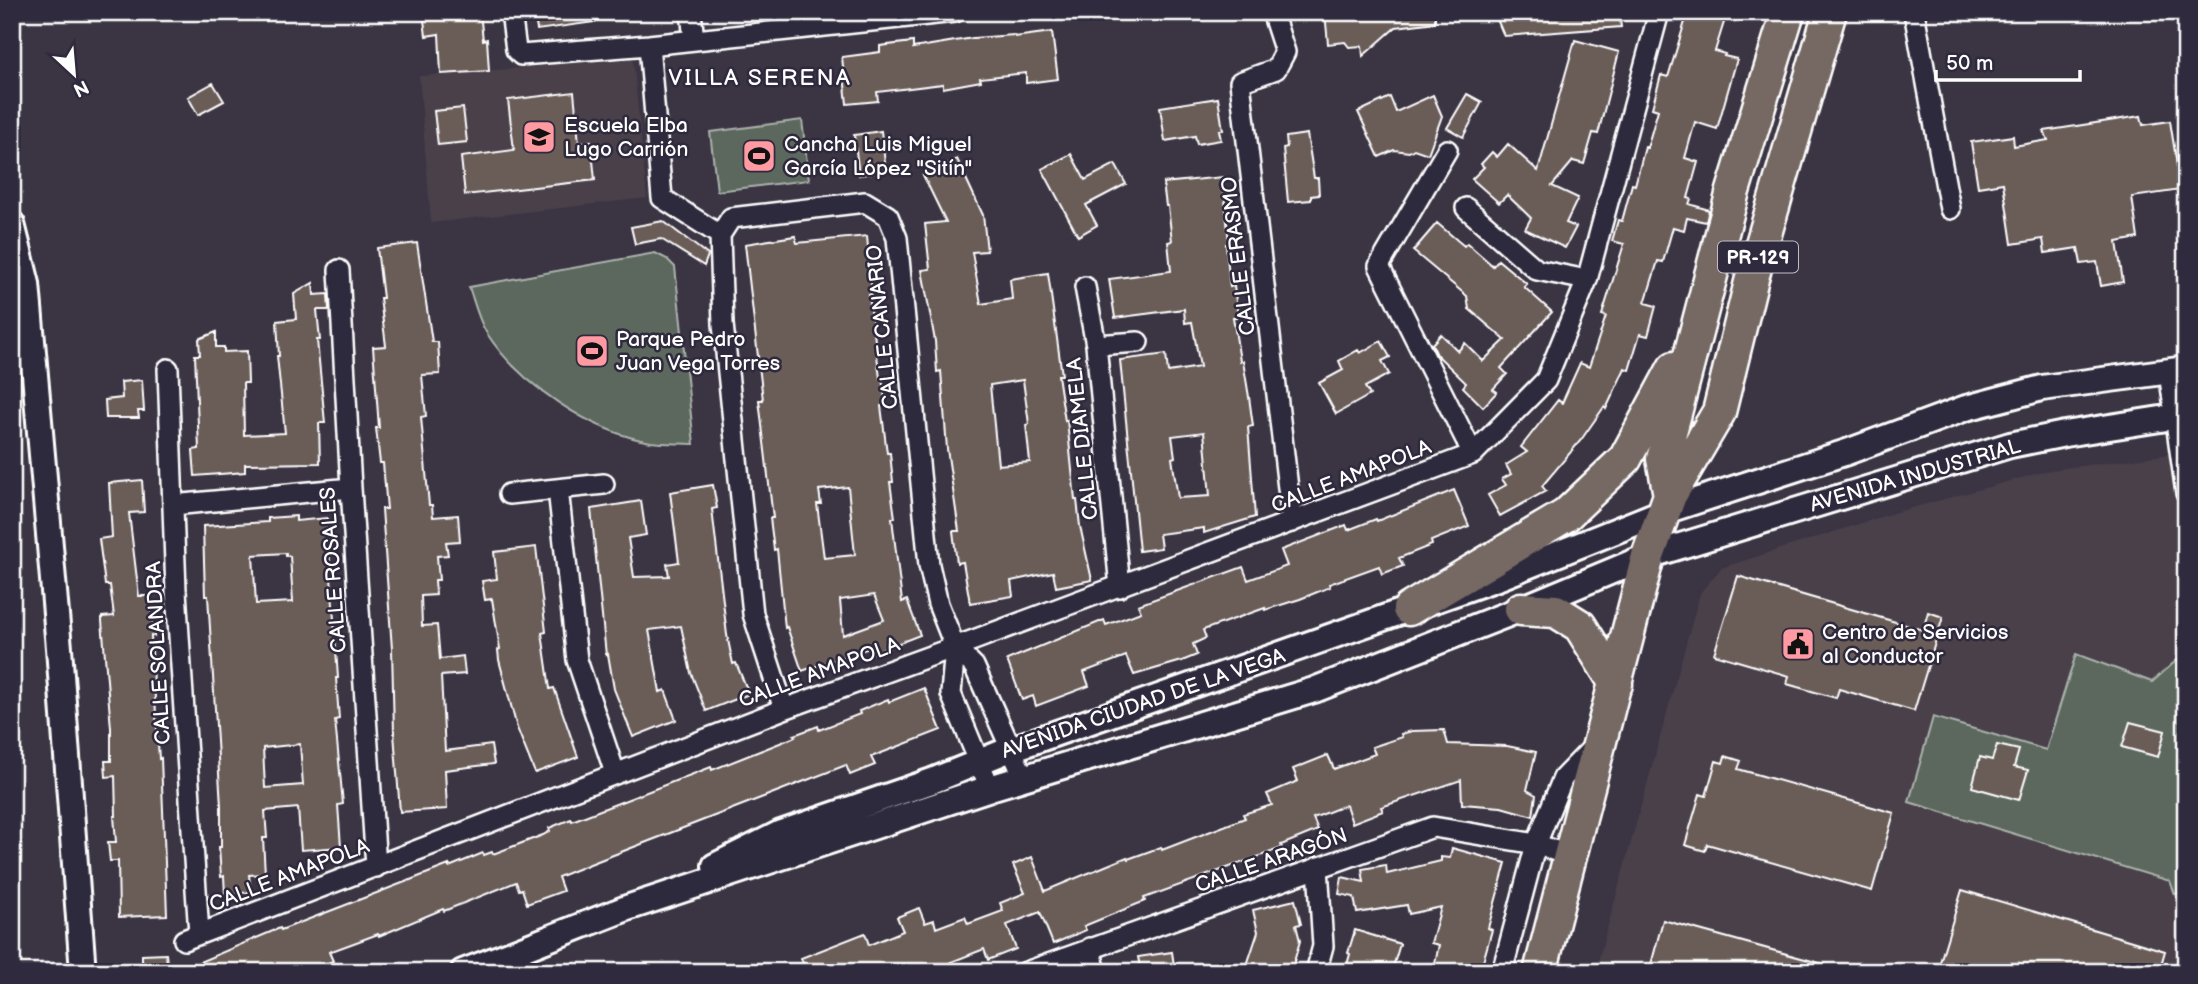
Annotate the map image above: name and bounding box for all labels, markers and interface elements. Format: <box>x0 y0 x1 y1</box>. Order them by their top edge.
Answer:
north arrow <box>38 38 108 108</box>
scale bar <box>1936 38 2079 82</box>
text: 50 m <box>1946 51 1993 76</box>
district label: VILLA SERENA <box>668 64 852 92</box>
text: N <box>69 74 92 101</box>
place label: Escuela Elba Lugo Carrión <box>564 113 688 162</box>
school or university icon: Escuela Elba Lugo Carrión <box>520 118 558 156</box>
place label: Cancha Luis Miguel García López "Sitín" <box>784 132 972 181</box>
sports icon: Cancha Luis Miguel García López "Sitín" <box>740 137 778 175</box>
street label: CALLE ERASMO <box>1216 175 1261 337</box>
road number: PR-129 <box>1718 242 1798 272</box>
street label: CALLE CANARIO <box>861 243 904 410</box>
place label: Parque Pedro Juan Vega Torres <box>616 327 780 376</box>
sports icon: Parque Pedro Juan Vega Torres <box>573 332 611 370</box>
street label: CALLE DIAMELA <box>1062 356 1103 521</box>
street label: AVENIDA INDUSTRIAL <box>1807 433 2023 517</box>
street label: CALLE AMAPOLA <box>1268 434 1435 518</box>
street label: CALLE ROSALES <box>315 486 352 654</box>
street label: CALLE SOLANDRA <box>141 561 176 745</box>
place label: Centro de Servicios al Conductor <box>1822 620 2008 669</box>
public building icon: Centro de Servicios al Conductor <box>1779 625 1817 663</box>
street label: CALLE AMAPOLA <box>735 632 903 713</box>
street label: AVENIDA CIUDAD DE LA VEGA <box>998 643 1288 764</box>
street label: CALLE ARAGÓN <box>1192 823 1351 898</box>
street label: CALLE AMAPOLA <box>206 833 373 917</box>

